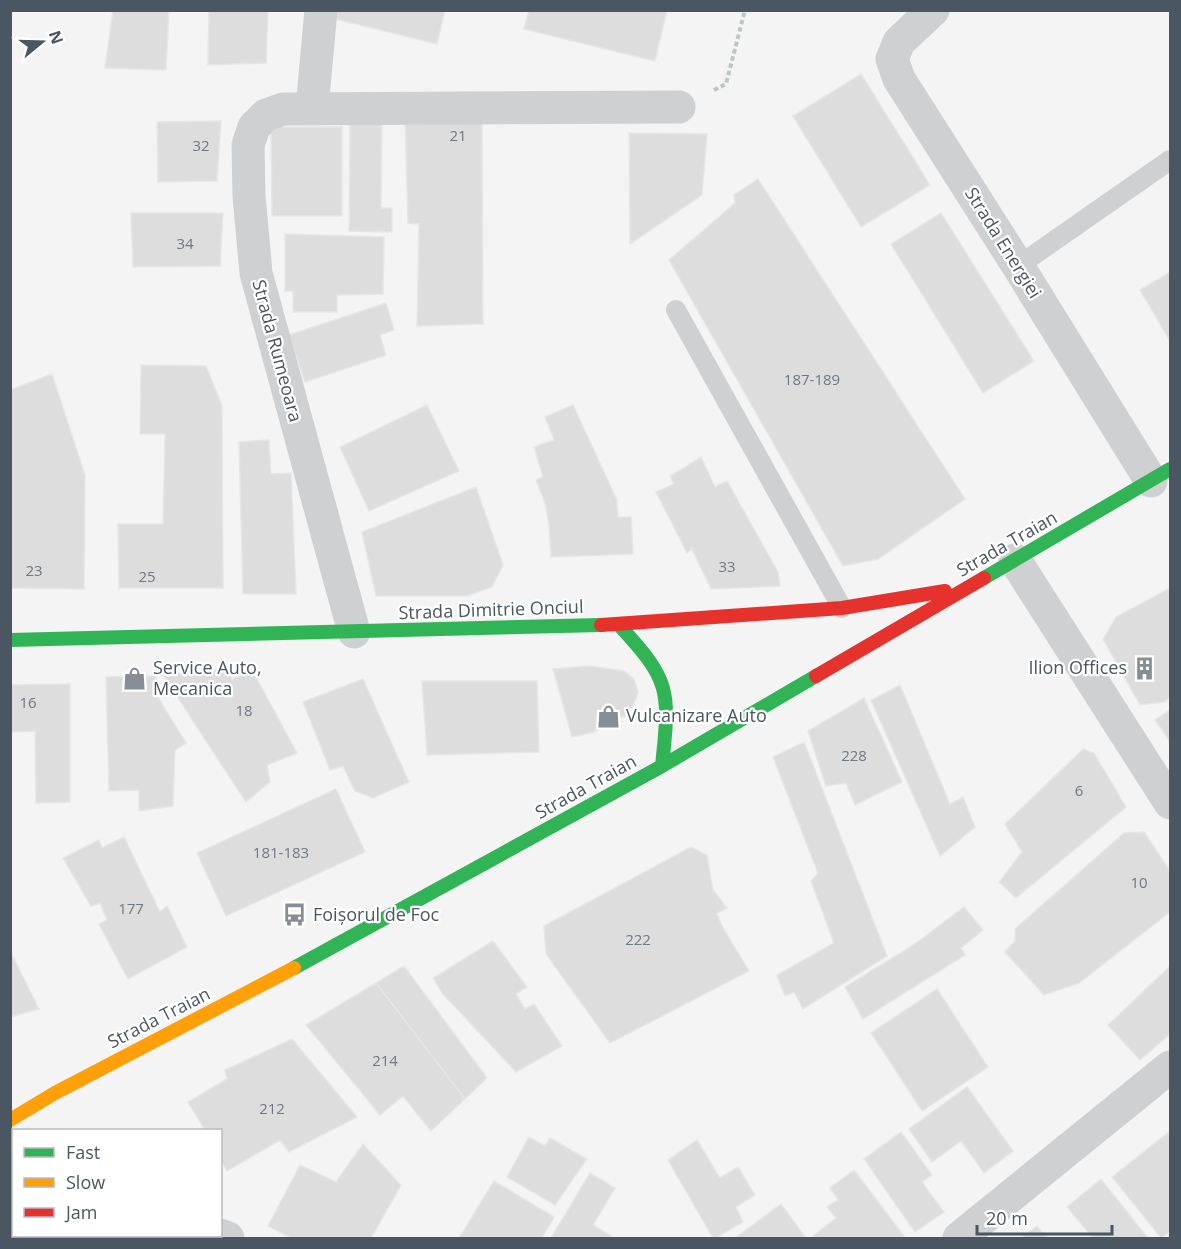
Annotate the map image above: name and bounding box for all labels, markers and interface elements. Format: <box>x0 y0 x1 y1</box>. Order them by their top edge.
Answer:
north arrow <box>12 12 72 72</box>
text: N <box>44 27 69 47</box>
house number: 21 <box>449 125 467 145</box>
house number: 32 <box>192 135 210 155</box>
street label: Strada Energiei <box>960 182 1048 303</box>
house number: 34 <box>176 233 194 253</box>
street label: Strada Rumeoara <box>247 277 309 425</box>
house number: 187-189 <box>784 369 840 389</box>
street label: Strada Traian <box>952 505 1061 582</box>
house number: 33 <box>718 556 736 576</box>
house number: 23 <box>25 560 43 580</box>
house number: 25 <box>138 566 156 586</box>
street label: Strada Dimitrie Onciul <box>398 594 584 624</box>
place label: Service Auto, Mecanica <box>153 655 262 700</box>
place label: Ilion Offices <box>1028 655 1127 679</box>
building icon: Ilion Offices <box>1132 655 1158 681</box>
shop icon: Service Auto, Mecanica <box>122 665 148 691</box>
house number: 16 <box>19 692 37 712</box>
house number: 18 <box>235 700 253 720</box>
shop icon: Vulcanizare Auto <box>595 703 621 729</box>
place label: Vulcanizare Auto <box>626 703 767 727</box>
house number: 228 <box>841 745 867 765</box>
street label: Strada Traian <box>531 748 640 824</box>
house number: 6 <box>1075 780 1083 800</box>
house number: 181-183 <box>253 842 309 862</box>
house number: 10 <box>1130 872 1148 892</box>
house number: 177 <box>118 898 144 918</box>
bus stop icon: Foișorul de Foc <box>282 902 308 928</box>
place label: Foișorul de Foc <box>313 902 440 926</box>
house number: 222 <box>625 929 651 949</box>
street label: Strada Traian <box>103 981 214 1053</box>
house number: 214 <box>372 1050 398 1070</box>
house number: 212 <box>259 1098 285 1118</box>
legend <box>12 1129 222 1237</box>
text: Fast <box>66 1140 100 1164</box>
text: Slow <box>66 1170 105 1194</box>
scale bar <box>977 1198 1112 1236</box>
text: Jam <box>64 1200 98 1224</box>
text: 20 m <box>986 1206 1028 1230</box>

